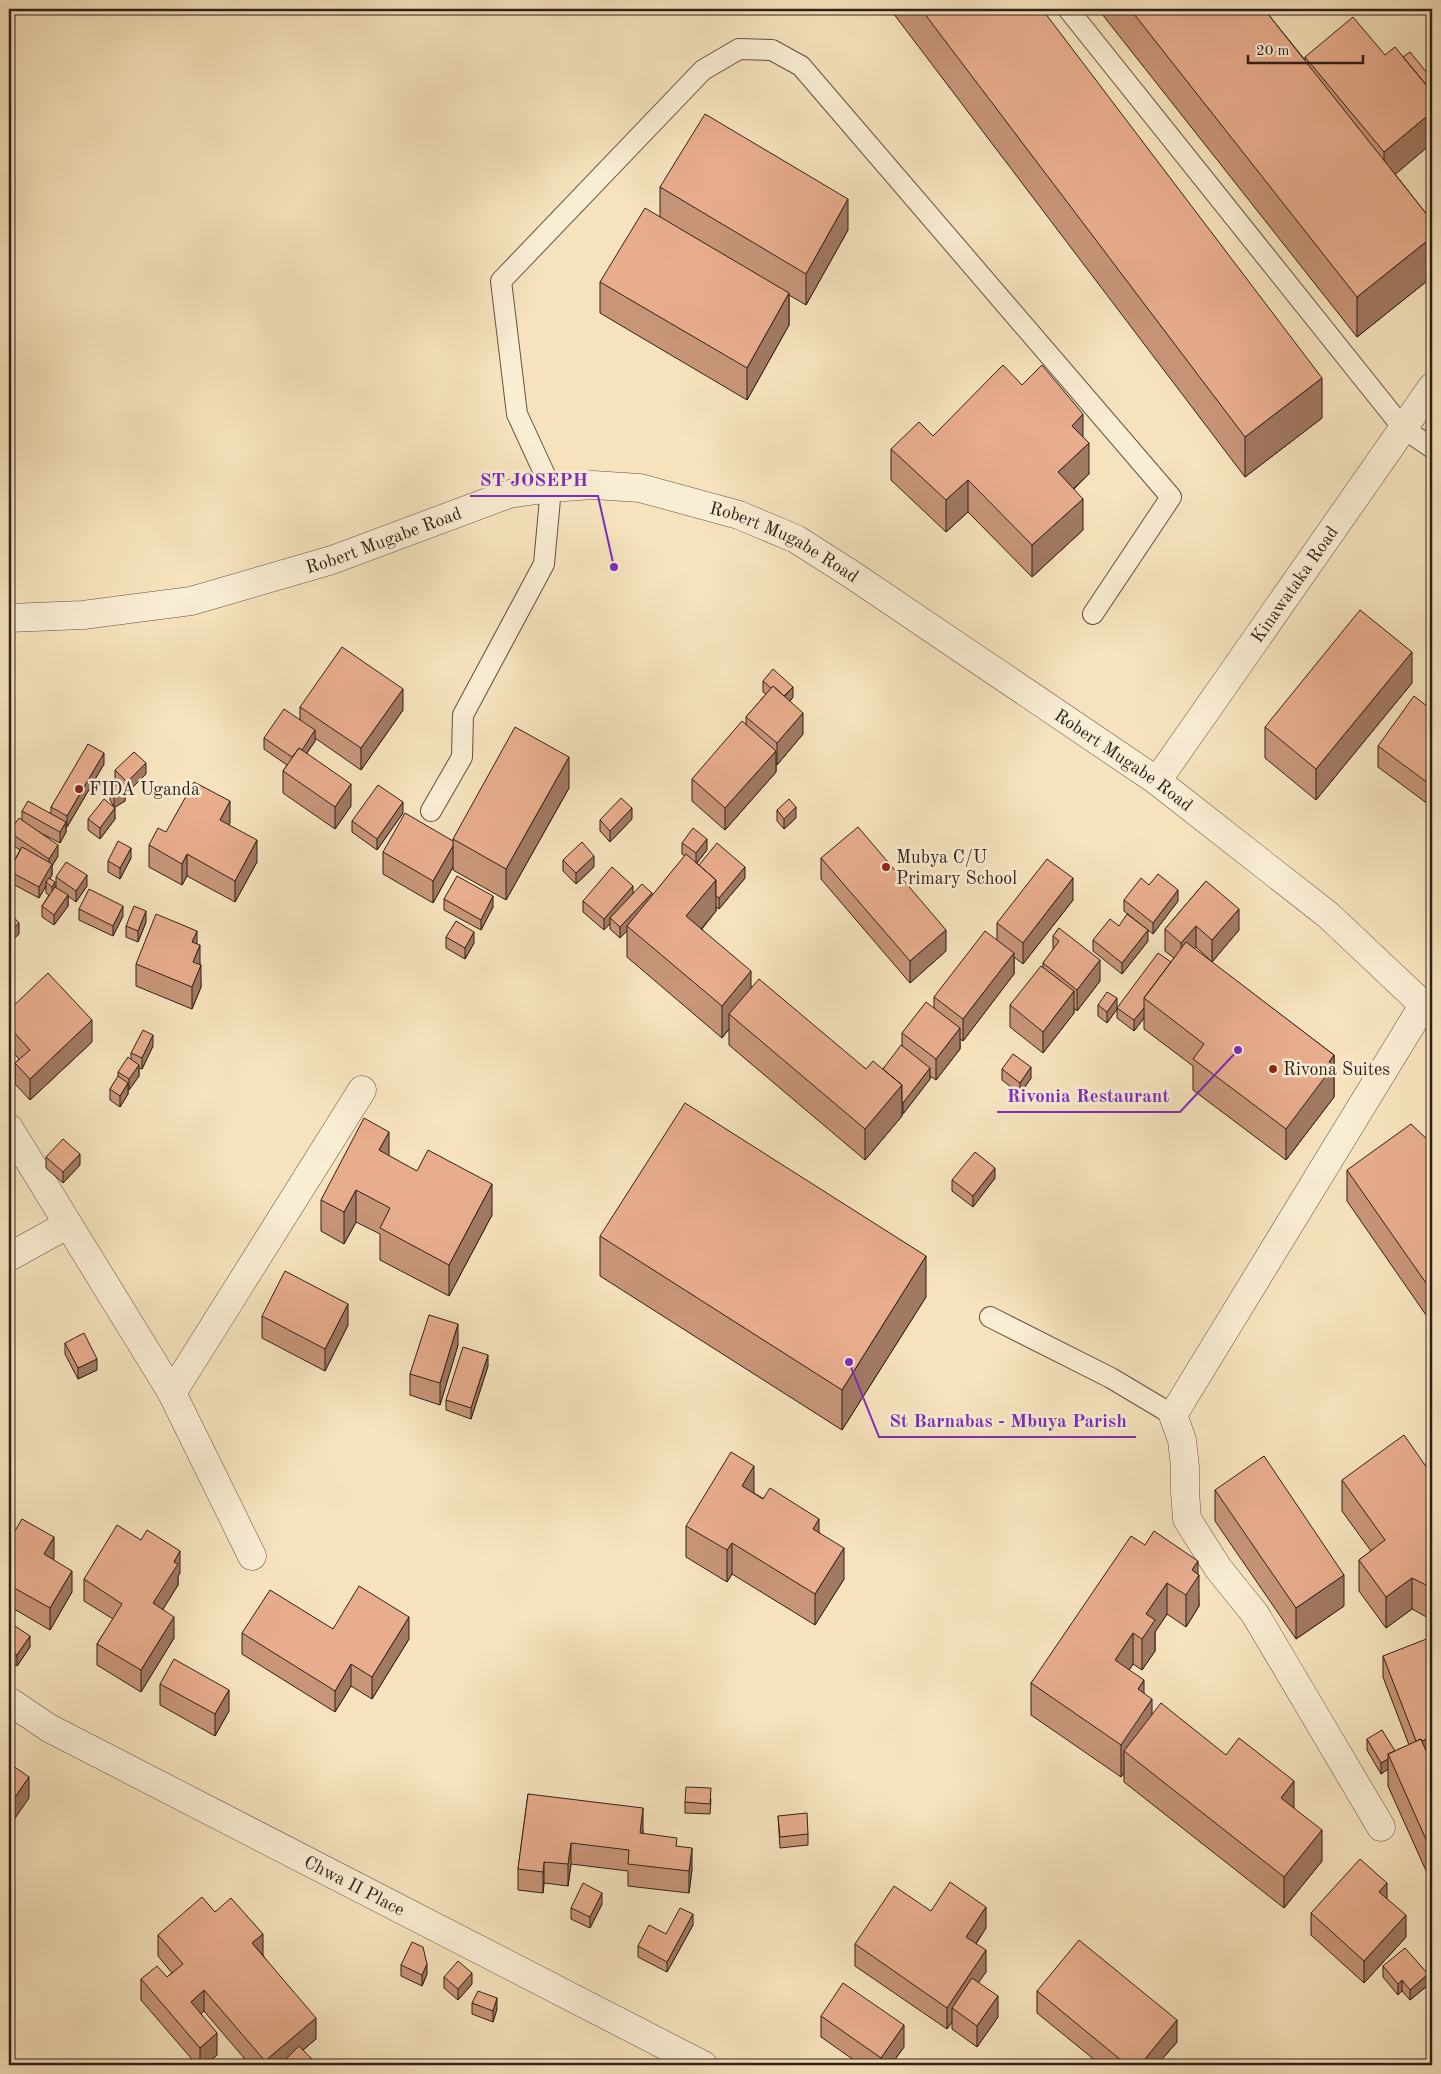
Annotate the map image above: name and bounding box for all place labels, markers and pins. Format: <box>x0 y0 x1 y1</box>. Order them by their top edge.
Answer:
callout: ST JOSEPH <box>470 462 598 496</box>
place label: FIDA Uganda <box>89 781 200 799</box>
marker: FIDA Uganda <box>73 783 85 795</box>
place label: Mubya C/U Primary School <box>896 849 1017 888</box>
marker: Mubya C/U Primary School <box>880 861 892 873</box>
place label: Rivona Suites <box>1283 1061 1390 1079</box>
marker: Rivona Suites <box>1267 1063 1279 1075</box>
callout: Rivonia Restaurant <box>997 1078 1180 1112</box>
callout: St Barnabas - Mbuya Parish <box>879 1403 1136 1437</box>

